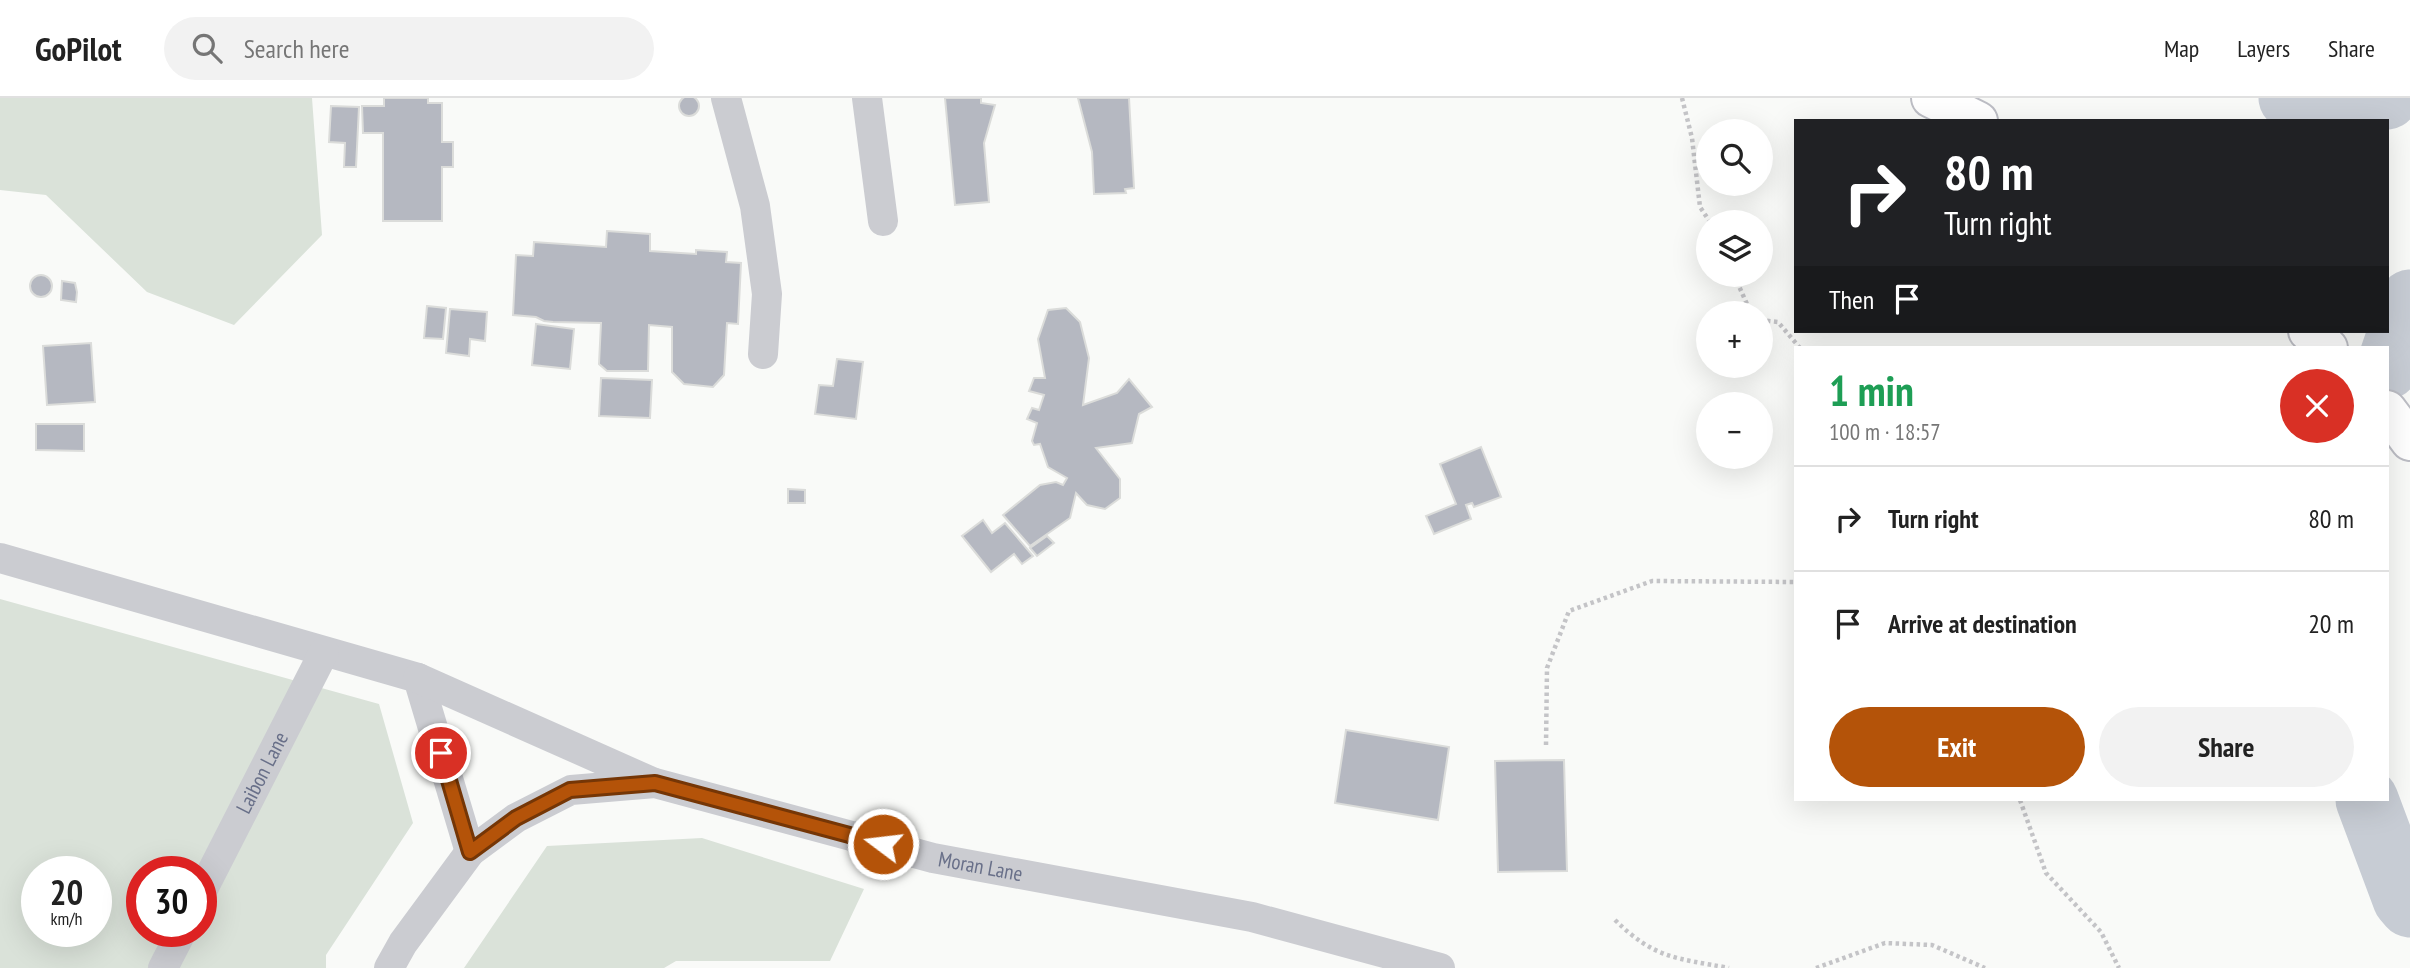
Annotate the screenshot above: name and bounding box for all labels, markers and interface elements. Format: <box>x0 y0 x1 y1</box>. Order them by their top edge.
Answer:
search box <box>164 17 654 80</box>
text: GoPilot <box>35 27 122 70</box>
icon: search <box>188 29 226 67</box>
text: Search here <box>244 32 349 65</box>
text: Map <box>2164 33 2199 64</box>
text: Layers <box>2237 33 2290 64</box>
text: Share <box>2328 33 2375 64</box>
map controls <box>1696 119 1773 469</box>
button: search <box>1696 119 1773 196</box>
text: 80 m <box>1944 140 2033 204</box>
icon: right <box>1829 147 1920 238</box>
text: Turn right <box>1944 202 2052 244</box>
button: layers <box>1696 210 1773 287</box>
icon: arrive <box>1888 280 1926 318</box>
text: Then <box>1829 283 1874 316</box>
button: + <box>1696 301 1773 378</box>
text: 1 min <box>1829 363 1914 418</box>
button: close <box>2280 369 2354 443</box>
button: − <box>1696 392 1773 469</box>
text: 100 m · 18:57 <box>1829 417 1941 446</box>
icon: right <box>1829 500 1867 538</box>
text: Turn right <box>1888 502 1979 535</box>
text: 80 m <box>2308 502 2354 535</box>
icon: arrive <box>1829 605 1867 643</box>
text: Arrive at destination <box>1888 607 2077 640</box>
text: 20 m <box>2308 607 2354 640</box>
button: Exit <box>1829 707 2085 787</box>
button: Share <box>2099 707 2354 787</box>
pin <box>411 723 471 783</box>
street label: Laibon Lane <box>230 727 294 818</box>
icon: arrive <box>422 734 460 772</box>
position arrow <box>846 807 920 881</box>
street label: Moran Lane <box>936 845 1025 887</box>
speed limit sign: 30 <box>126 856 217 947</box>
text: 20 <box>50 869 83 915</box>
text: km/h <box>51 907 82 930</box>

